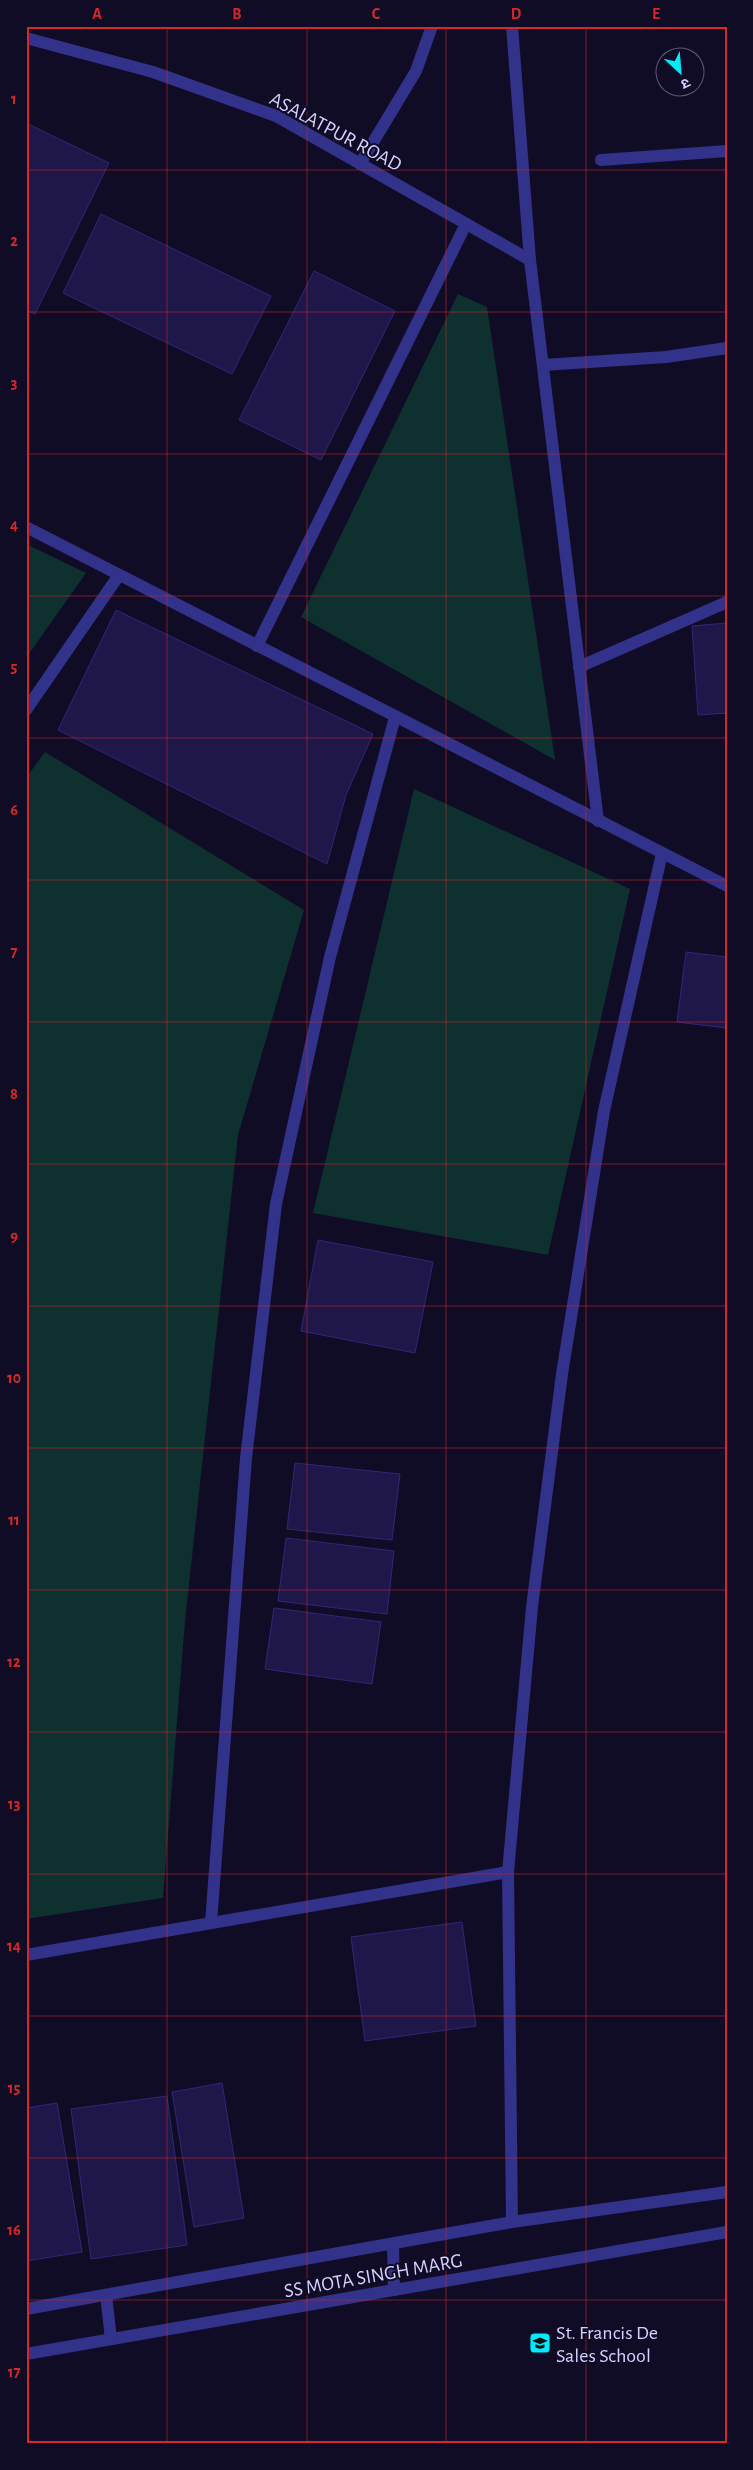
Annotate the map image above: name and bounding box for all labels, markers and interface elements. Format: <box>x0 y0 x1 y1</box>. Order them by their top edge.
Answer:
text: A <box>92 6 102 22</box>
text: B <box>232 6 242 22</box>
text: C <box>372 6 381 22</box>
text: D <box>511 6 522 22</box>
text: E <box>652 6 660 22</box>
north arrow <box>656 48 706 98</box>
text: उ <box>678 75 692 91</box>
street label: ASALATPUR ROAD <box>266 89 405 175</box>
text: 1 <box>11 91 17 107</box>
text: 2 <box>10 233 18 249</box>
text: 3 <box>11 375 18 391</box>
text: 4 <box>10 517 18 533</box>
text: 5 <box>11 659 18 675</box>
text: 6 <box>10 802 18 818</box>
text: 7 <box>11 944 18 960</box>
text: 8 <box>10 1086 18 1102</box>
text: 9 <box>10 1228 18 1244</box>
text: 10 <box>7 1370 21 1386</box>
text: 11 <box>8 1512 20 1528</box>
text: 12 <box>7 1654 21 1670</box>
text: 13 <box>8 1796 20 1812</box>
text: 14 <box>7 1938 21 1954</box>
text: 15 <box>8 2080 20 2096</box>
text: 16 <box>7 2222 21 2238</box>
street label: SS MOTA SINGH MARG <box>282 2250 464 2302</box>
place label: St. Francis De Sales School <box>556 2323 658 2366</box>
school or university icon: St. Francis De Sales School <box>528 2331 552 2355</box>
text: 17 <box>8 2364 20 2380</box>

